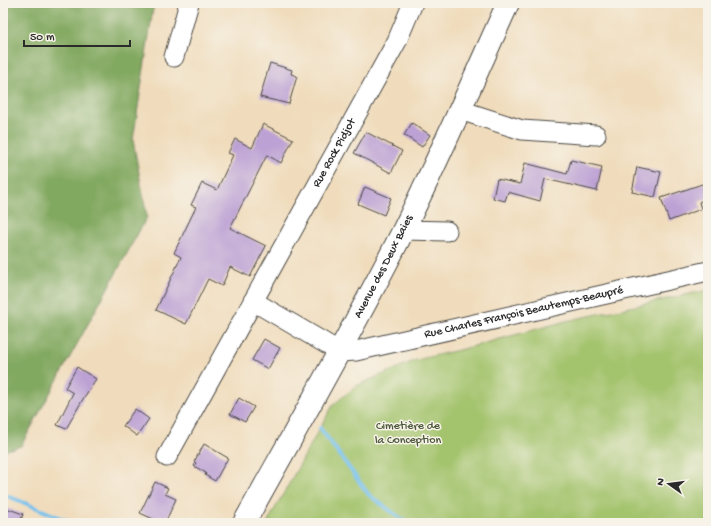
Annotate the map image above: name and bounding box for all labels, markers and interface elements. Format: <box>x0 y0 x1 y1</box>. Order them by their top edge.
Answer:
scale bar <box>24 22 130 48</box>
text: 50 m <box>30 31 55 45</box>
street label: Rue Rock Pidjot <box>310 115 360 190</box>
street label: Avenue des Deux Baies <box>352 212 417 321</box>
street label: Rue Charles François Beautemps-Beaupré <box>423 283 625 342</box>
park label: Cimetière de la Conception <box>375 420 441 448</box>
north arrow <box>649 464 689 504</box>
text: N <box>655 477 668 487</box>

